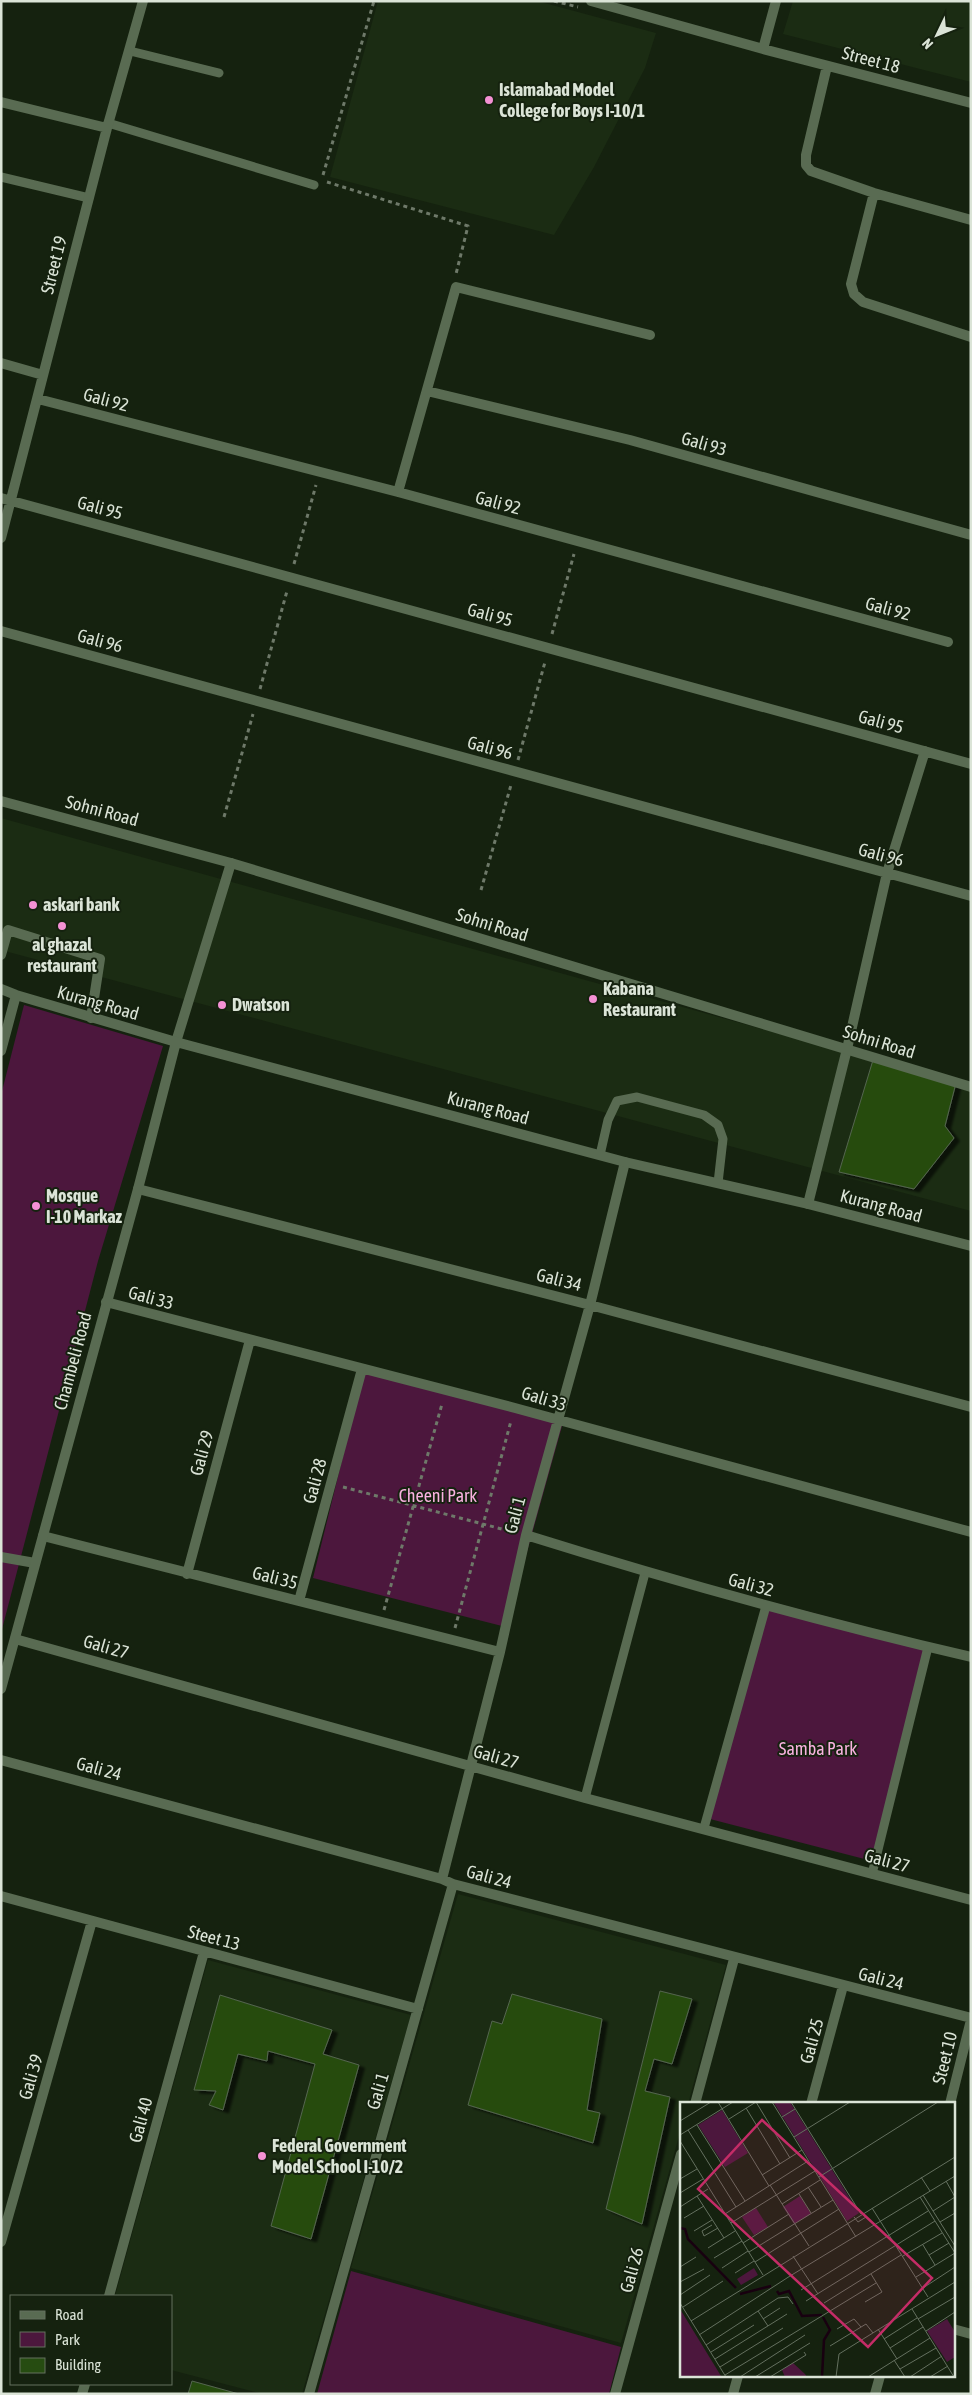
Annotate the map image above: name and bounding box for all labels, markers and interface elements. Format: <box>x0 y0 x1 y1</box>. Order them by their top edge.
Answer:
north arrow <box>912 10 962 60</box>
text: N <box>919 35 936 52</box>
street label: Street 18 <box>840 42 902 77</box>
place label: Islamabad Model College for Boys I-10/1 <box>499 79 645 121</box>
marker: Islamabad Model College for Boys I-10/1 <box>483 94 495 106</box>
street label: Street 19 <box>36 234 71 296</box>
street label: Gali 92 <box>81 383 131 416</box>
street label: Gali 93 <box>679 427 729 460</box>
street label: Gali 92 <box>473 486 523 519</box>
street label: Gali 95 <box>75 491 125 524</box>
street label: Gali 92 <box>863 592 913 625</box>
street label: Gali 95 <box>465 598 515 631</box>
street label: Gali 96 <box>75 624 125 657</box>
street label: Gali 95 <box>856 705 906 738</box>
street label: Gali 96 <box>465 731 515 764</box>
street label: Sohni Road <box>63 791 141 830</box>
street label: Gali 96 <box>856 838 906 871</box>
place label: askari bank <box>43 894 121 915</box>
marker: askari bank <box>27 899 39 911</box>
street label: Sohni Road <box>453 904 531 945</box>
marker: al ghazal restaurant <box>56 920 68 932</box>
place label: al ghazal restaurant <box>27 934 97 976</box>
place label: Kabana Restaurant <box>603 978 677 1020</box>
street label: Kurang Road <box>55 981 141 1024</box>
marker: Kabana Restaurant <box>587 993 599 1005</box>
place label: Dwatson <box>232 994 290 1015</box>
marker: Dwatson <box>216 999 228 1011</box>
street label: Sohni Road <box>840 1021 918 1062</box>
street label: Kurang Road <box>445 1087 531 1129</box>
place label: Mosque I-10 Markaz <box>46 1185 123 1227</box>
street label: Kurang Road <box>838 1185 924 1227</box>
marker: Mosque I-10 Markaz <box>30 1200 42 1212</box>
street label: Gali 34 <box>534 1264 584 1295</box>
street label: Gali 33 <box>126 1281 176 1314</box>
street label: Chambeli Road <box>49 1310 96 1412</box>
street label: Gali 33 <box>519 1382 569 1415</box>
street label: Gali 29 <box>185 1428 218 1478</box>
street label: Gali 28 <box>298 1456 331 1506</box>
park label: Cheeni Park <box>399 1485 477 1506</box>
street label: Gali 1 <box>499 1494 530 1536</box>
street label: Gali 35 <box>250 1562 300 1593</box>
street label: Gali 32 <box>726 1568 776 1601</box>
street label: Gali 27 <box>81 1630 131 1663</box>
park label: Samba Park <box>779 1738 857 1759</box>
street label: Gali 27 <box>471 1740 521 1773</box>
street label: Gali 24 <box>74 1752 124 1785</box>
street label: Gali 27 <box>862 1844 912 1877</box>
street label: Gali 24 <box>464 1860 514 1893</box>
street label: Steet 13 <box>186 1920 243 1955</box>
street label: Gali 24 <box>856 1963 906 1994</box>
street label: Gali 25 <box>795 2016 828 2066</box>
street label: Steet 10 <box>928 2029 961 2086</box>
street label: Gali 39 <box>14 2052 47 2102</box>
street label: Gali 1 <box>362 2070 393 2112</box>
street label: Gali 40 <box>124 2095 157 2145</box>
inset map <box>680 2102 954 2378</box>
place label: Federal Government Model School I-10/2 <box>272 2135 407 2177</box>
marker: Federal Government Model School I-10/2 <box>256 2150 268 2162</box>
street label: Gali 26 <box>615 2245 648 2295</box>
legend <box>10 2295 172 2385</box>
text: Road <box>55 2306 84 2323</box>
text: Park <box>55 2331 80 2348</box>
text: Building <box>55 2356 101 2373</box>

